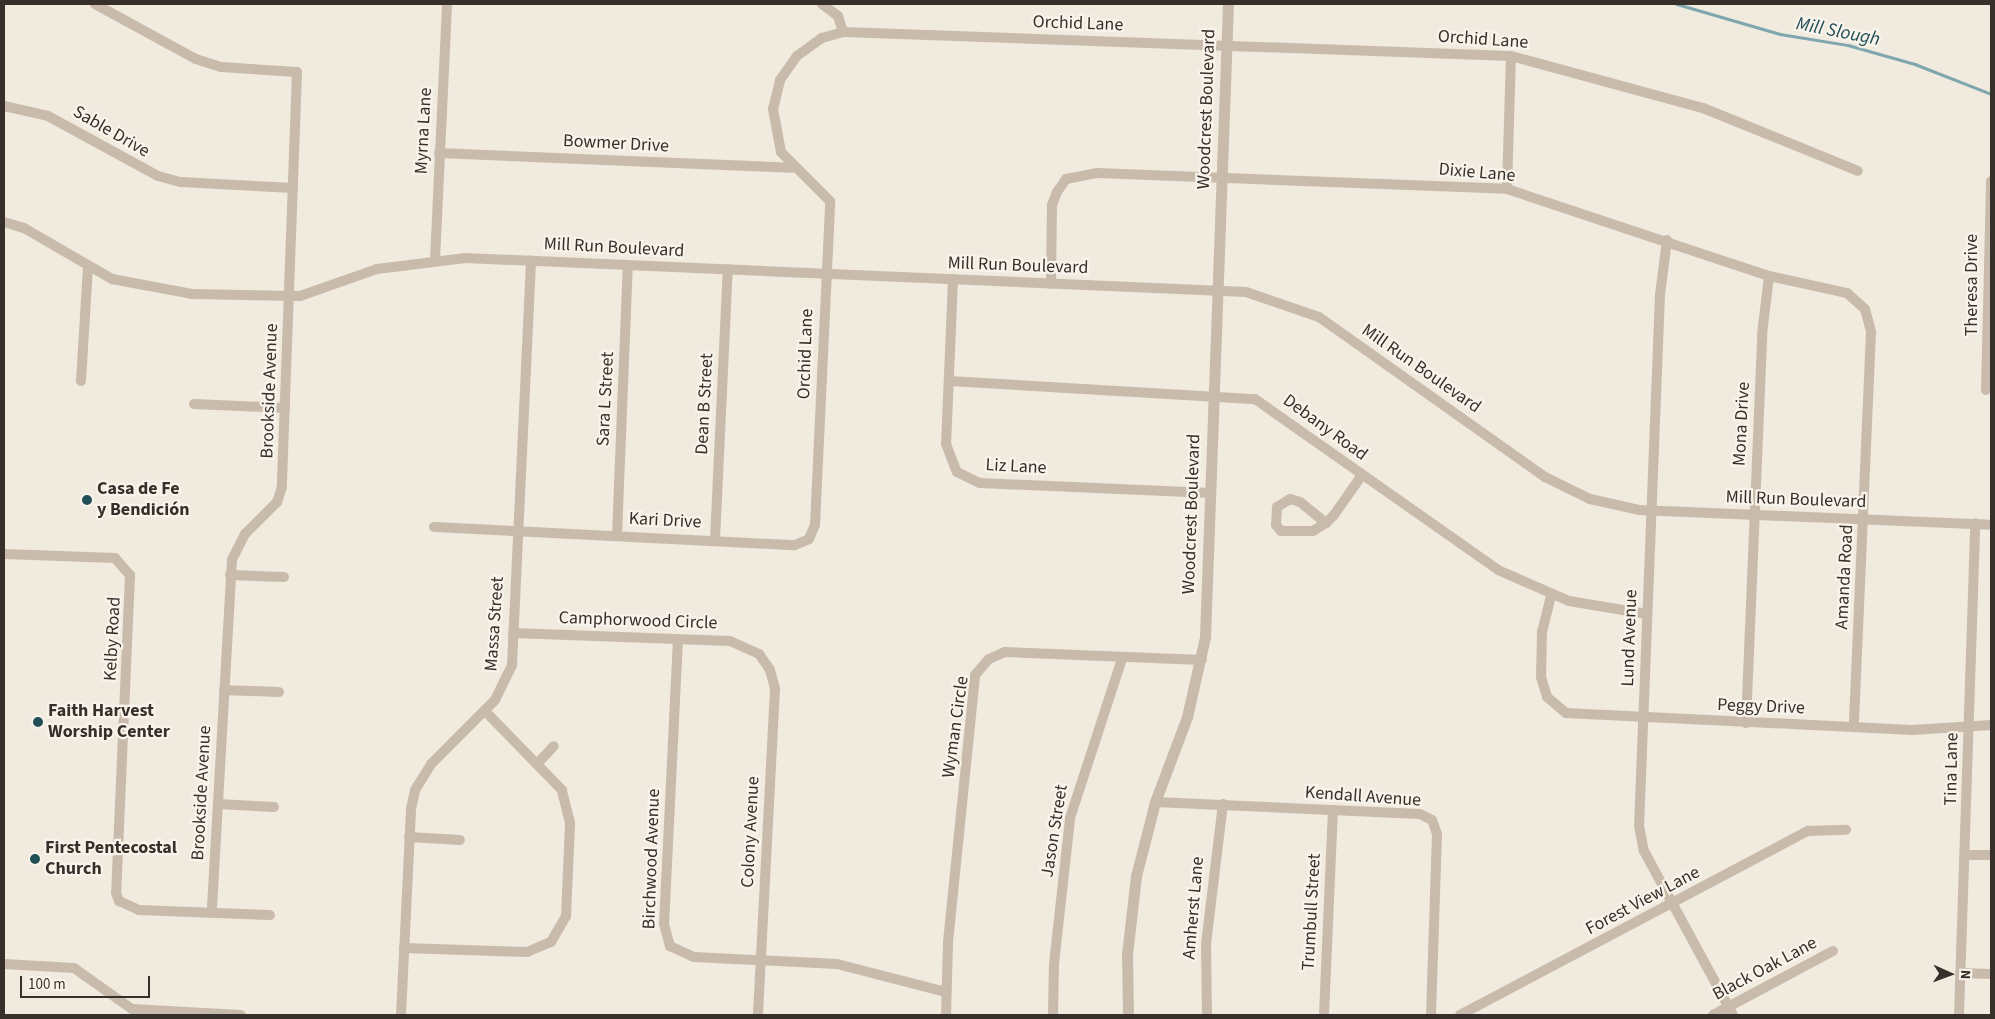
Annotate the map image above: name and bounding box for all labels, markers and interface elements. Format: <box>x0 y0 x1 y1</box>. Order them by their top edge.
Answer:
street label: Orchid Lane <box>1032 12 1124 36</box>
water label: Mill Slough <box>1794 13 1882 51</box>
street label: Orchid Lane <box>1437 26 1529 54</box>
street label: Woodcrest Boulevard <box>1193 28 1221 190</box>
street label: Myrna Lane <box>411 87 437 175</box>
street label: Sable Drive <box>69 101 153 163</box>
street label: Bowmer Drive <box>563 130 669 158</box>
street label: Dixie Lane <box>1438 159 1516 187</box>
street label: Mill Run Boulevard <box>543 234 685 262</box>
street label: Theresa Drive <box>1961 234 1983 336</box>
street label: Mill Run Boulevard <box>947 253 1089 279</box>
street label: Orchid Lane <box>794 308 818 400</box>
street label: Mill Run Boulevard <box>1357 320 1485 418</box>
street label: Brookside Avenue <box>257 323 283 459</box>
street label: Sara L Street <box>593 351 619 447</box>
street label: Dean B Street <box>692 353 718 455</box>
street label: Mona Drive <box>1729 381 1755 467</box>
street label: Debany Road <box>1279 390 1371 466</box>
street label: Woodcrest Boulevard <box>1178 433 1206 595</box>
street label: Liz Lane <box>985 455 1047 479</box>
place label: Casa de Fe y Bendición <box>97 479 189 522</box>
street label: Mill Run Boulevard <box>1725 487 1867 513</box>
marker: Casa de Fe y Bendición <box>81 494 93 506</box>
street label: Kari Drive <box>628 508 702 534</box>
street label: Amanda Road <box>1831 524 1859 630</box>
street label: Massa Street <box>481 576 509 672</box>
street label: Lund Avenue <box>1618 589 1642 687</box>
street label: Kelby Road <box>100 596 126 682</box>
street label: Camphorwood Circle <box>558 607 718 635</box>
street label: Wyman Circle <box>938 675 974 779</box>
street label: Peggy Drive <box>1717 695 1805 719</box>
place label: Faith Harvest Worship Center <box>48 701 170 744</box>
marker: Faith Harvest Worship Center <box>32 716 44 728</box>
street label: Brookside Avenue <box>188 725 216 861</box>
street label: Tina Lane <box>1941 732 1963 806</box>
street label: Colony Avenue <box>737 776 765 888</box>
street label: Kendall Avenue <box>1304 782 1422 812</box>
street label: Jason Street <box>1037 783 1073 879</box>
street label: Birchwood Avenue <box>639 788 665 930</box>
place label: First Pentecostal Church <box>45 838 177 881</box>
marker: First Pentecostal Church <box>29 853 41 865</box>
street label: Trumbull Street <box>1298 853 1326 971</box>
street label: Amherst Lane <box>1179 856 1209 960</box>
street label: Forest View Lane <box>1582 862 1704 940</box>
street label: Black Oak Lane <box>1709 932 1821 1006</box>
north arrow <box>1925 949 1975 999</box>
scale bar <box>22 966 152 998</box>
text: N <box>1955 970 1975 980</box>
text: 100 m <box>28 974 66 995</box>

